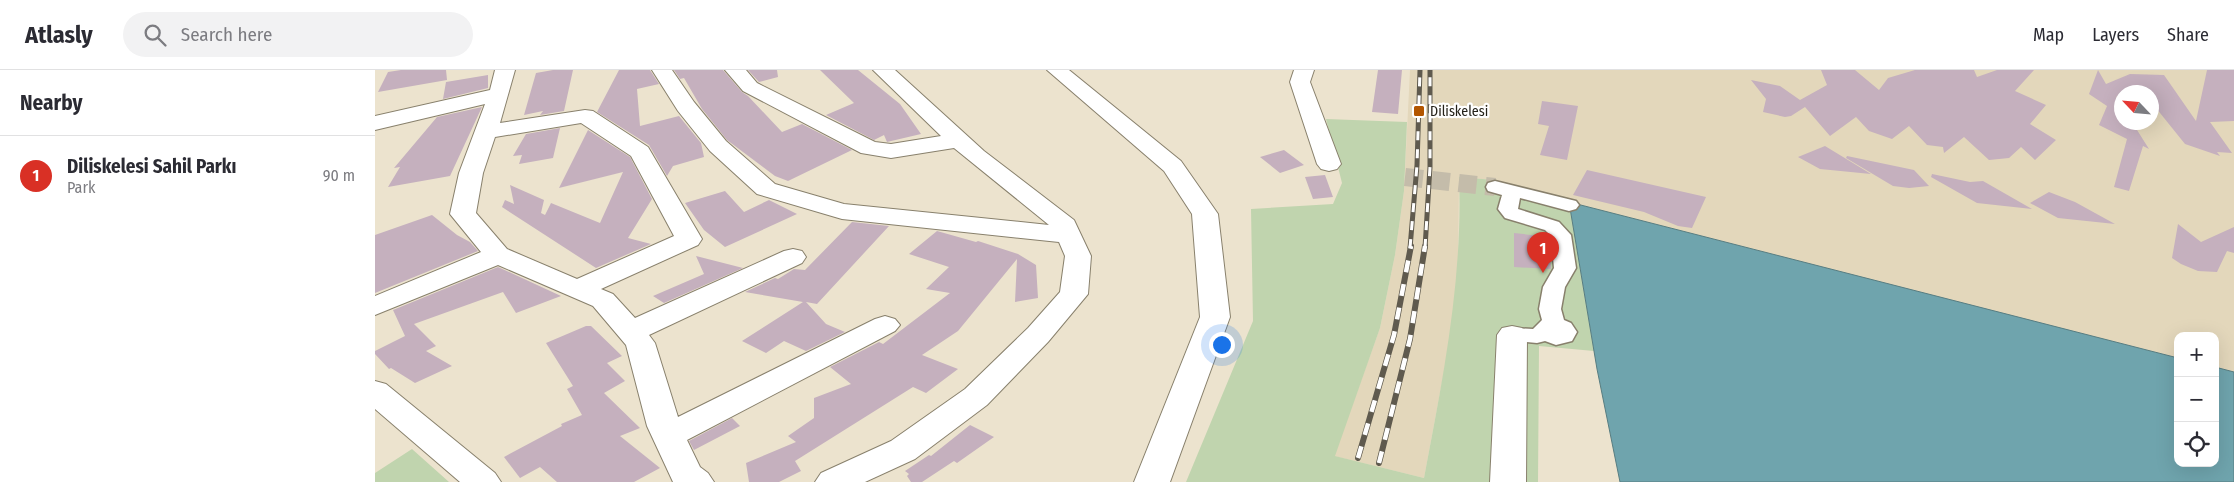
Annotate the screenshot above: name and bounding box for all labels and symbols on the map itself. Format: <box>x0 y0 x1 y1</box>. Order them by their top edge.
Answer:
north arrow <box>2114 85 2159 130</box>
place label: Diliskelesi <box>1430 103 1488 120</box>
marker: Diliskelesi <box>1412 104 1426 118</box>
pin: 1 <box>1527 232 1559 273</box>
your location <box>1209 332 1235 358</box>

